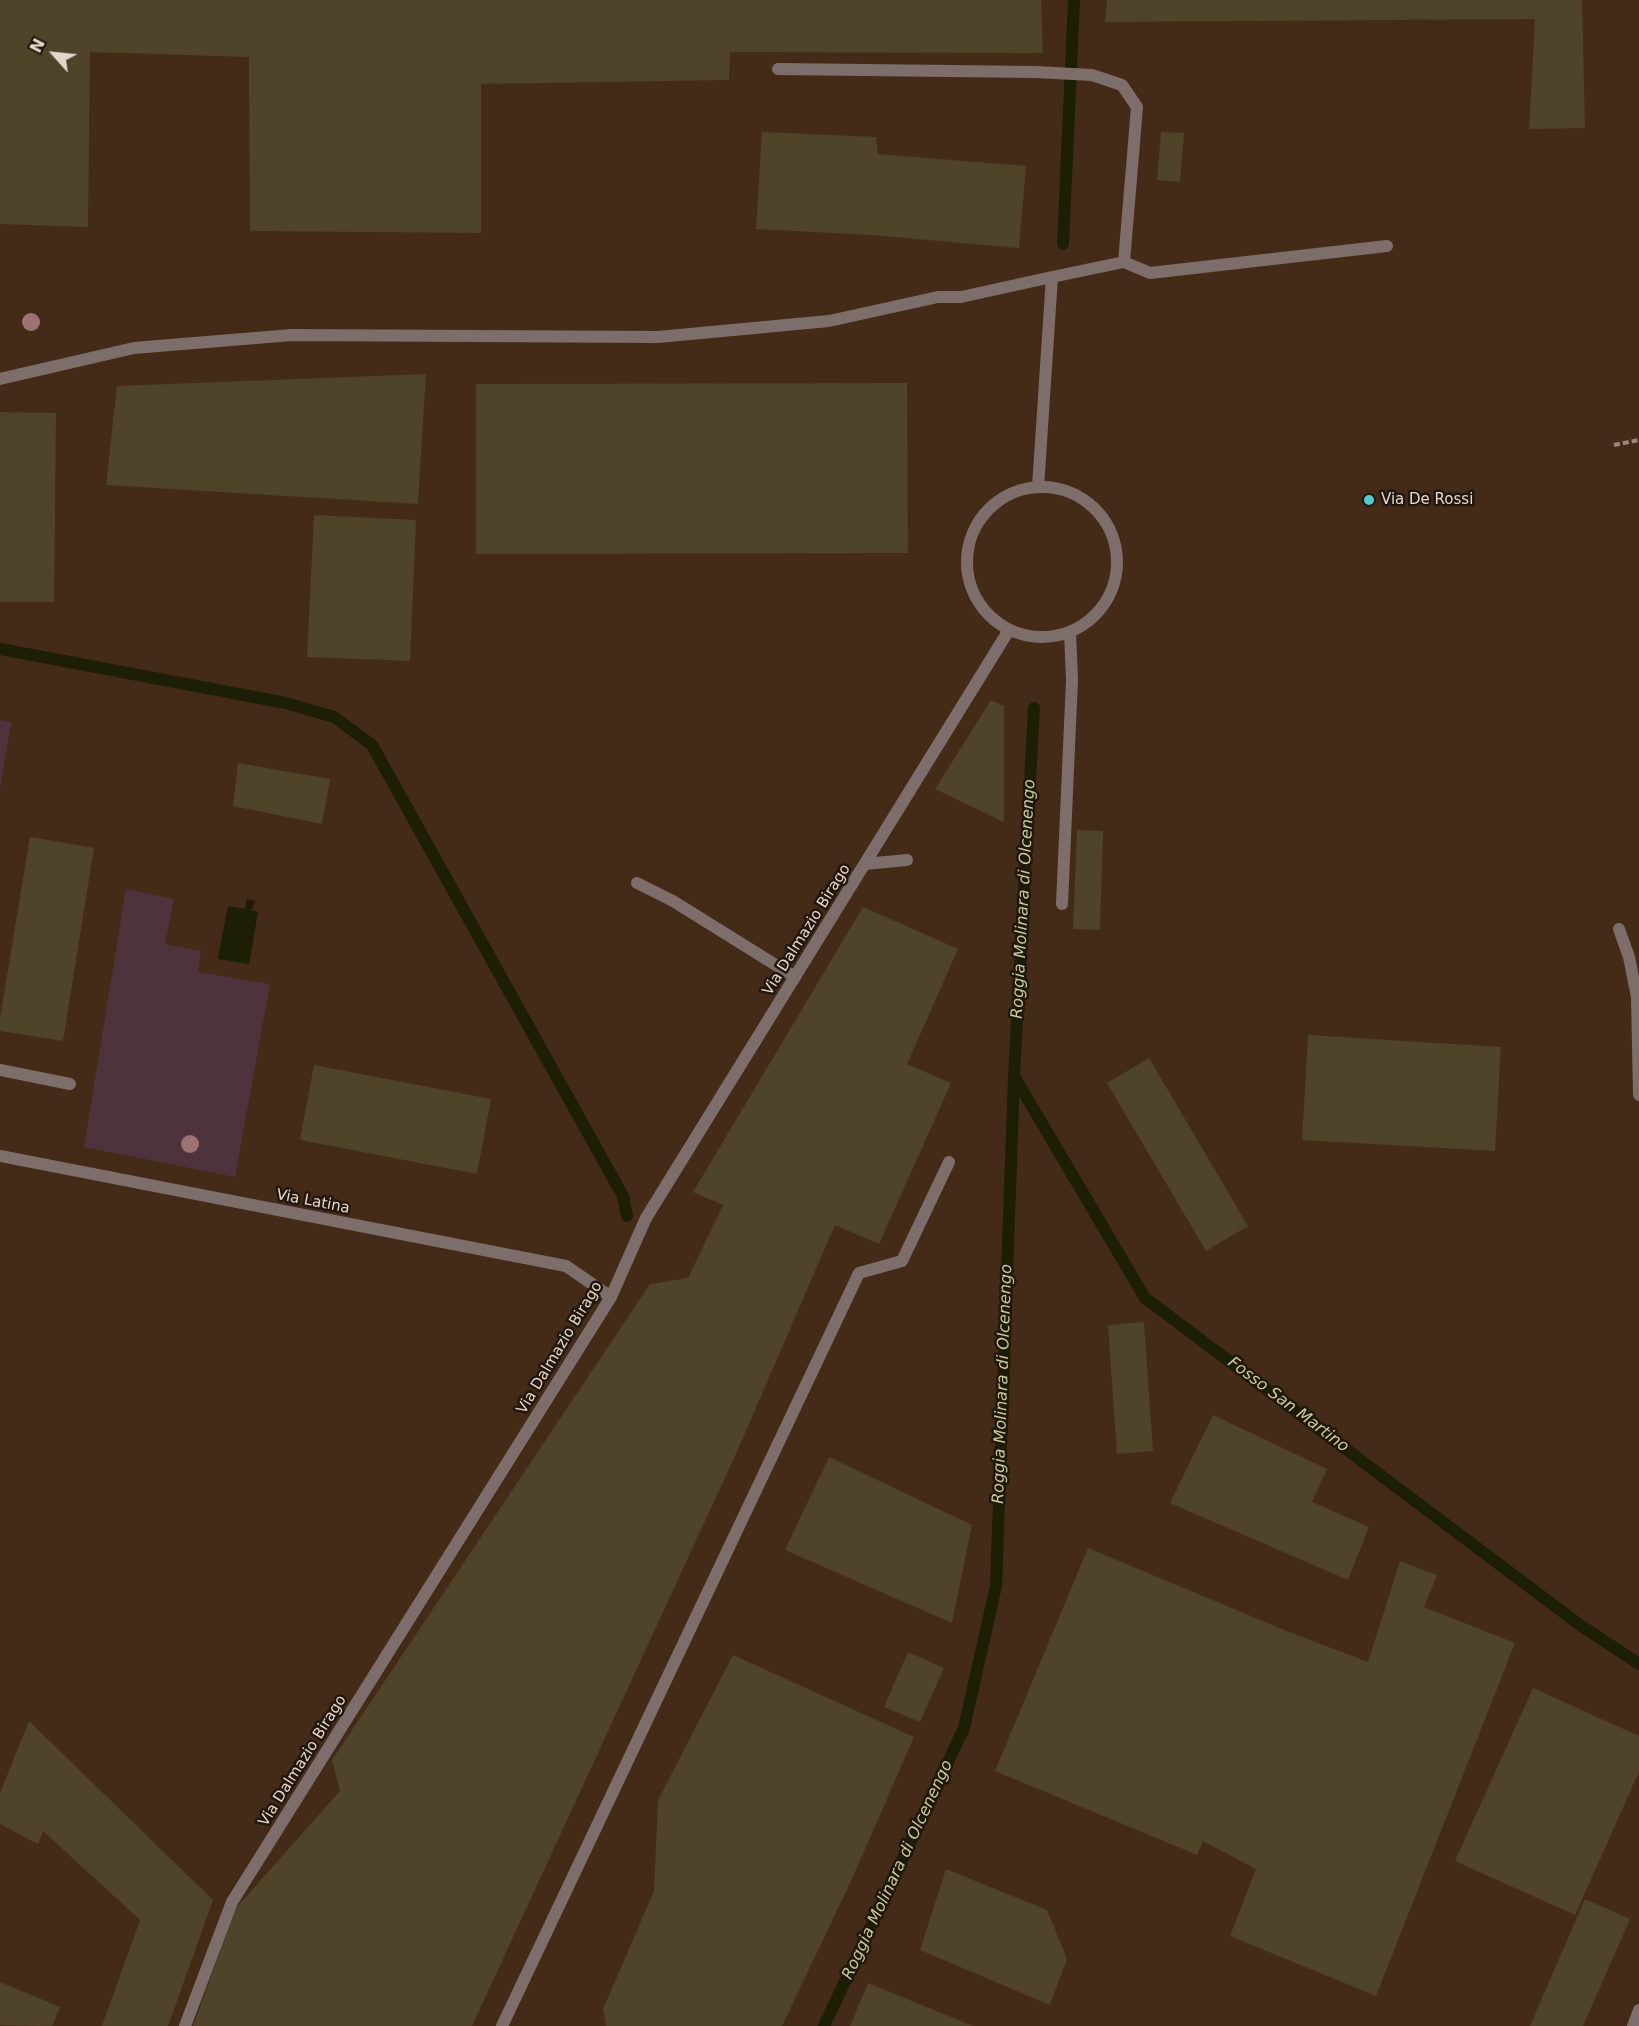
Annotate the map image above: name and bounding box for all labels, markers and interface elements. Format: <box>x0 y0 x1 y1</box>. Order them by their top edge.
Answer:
north arrow <box>24 24 84 84</box>
text: N <box>26 35 49 56</box>
place label: Via De Rossi <box>1381 491 1473 509</box>
marker: Via De Rossi <box>1362 493 1376 507</box>
water label: Roggia Molinara di Olcenengo <box>1008 779 1040 1019</box>
street label: Via Dalmazio Birago <box>759 861 855 999</box>
street label: Via Latina <box>275 1186 351 1218</box>
water label: Roggia Molinara di Olcenengo <box>989 1264 1017 1504</box>
street label: Via Dalmazio Birago <box>513 1279 607 1417</box>
water label: Fosso San Martino <box>1224 1353 1352 1457</box>
street label: Via Dalmazio Birago <box>255 1692 351 1830</box>
water label: Roggia Molinara di Olcenengo <box>839 1757 957 1983</box>

